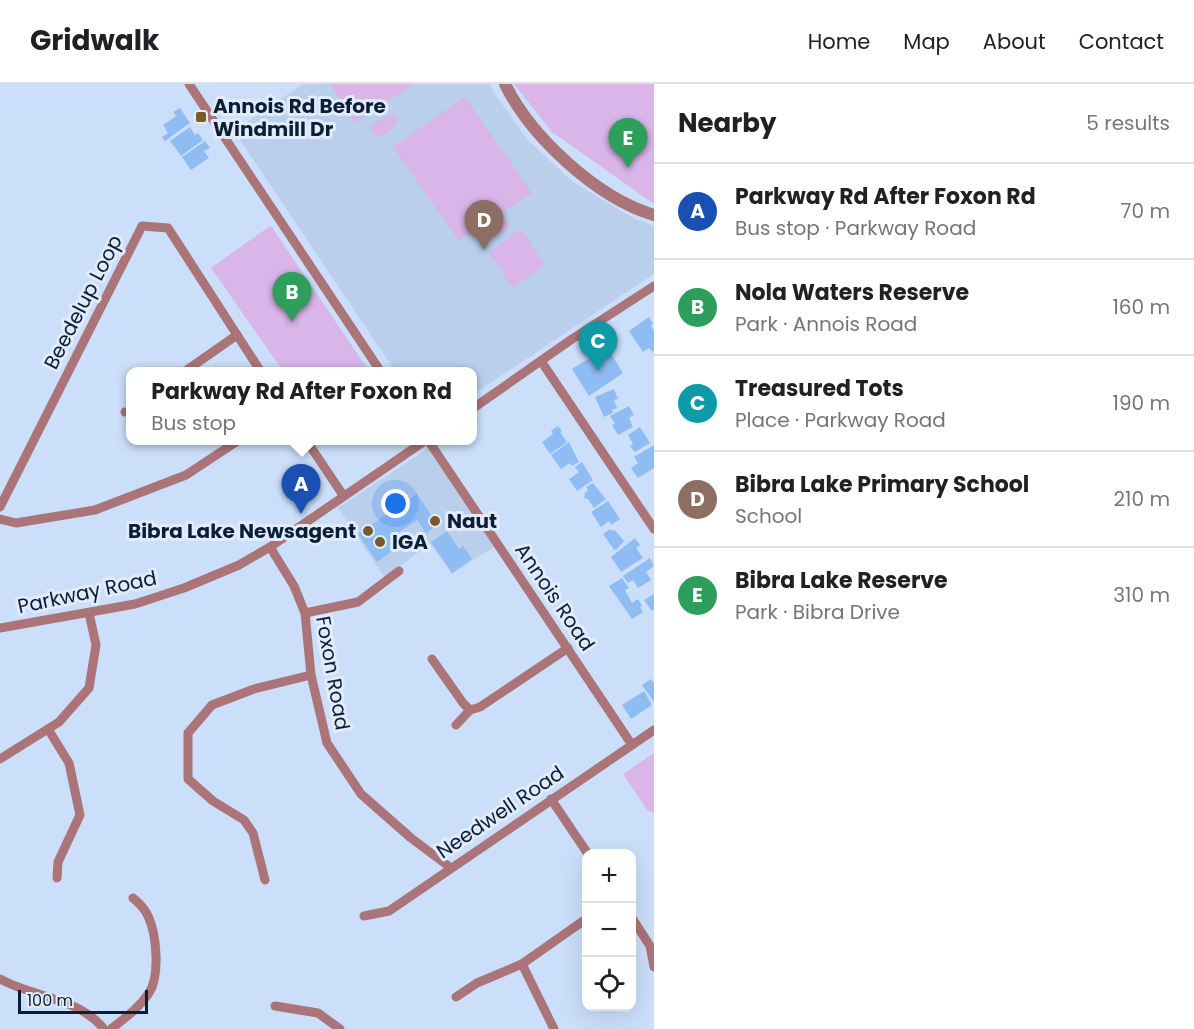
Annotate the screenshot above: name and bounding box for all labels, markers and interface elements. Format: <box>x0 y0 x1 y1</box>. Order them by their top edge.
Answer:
text: Gridwalk <box>30 21 159 60</box>
text: Home <box>808 27 870 56</box>
text: Map <box>903 27 950 56</box>
text: About <box>983 27 1046 56</box>
text: Contact <box>1079 27 1164 56</box>
place label: Annois Rd Before Windmill Dr <box>213 92 386 143</box>
text: Nearby <box>678 105 776 141</box>
text: 5 results <box>1086 109 1170 137</box>
marker: Annois Rd Before Windmill Dr <box>194 110 208 124</box>
pin: E <box>608 118 648 168</box>
text: Parkway Rd After Foxon Rd <box>735 181 1036 212</box>
text: A <box>690 197 705 225</box>
text: 70 m <box>1121 197 1170 225</box>
pin: D <box>464 200 504 250</box>
text: Bus stop · Parkway Road <box>735 214 976 242</box>
street label: Beedelup Loop <box>37 230 129 374</box>
pin: B <box>272 272 312 322</box>
text: Nola Waters Reserve <box>735 277 969 308</box>
text: B <box>691 293 704 321</box>
text: 160 m <box>1112 293 1170 321</box>
text: Park · Annois Road <box>735 310 917 338</box>
pin: C <box>578 322 618 371</box>
popup <box>126 367 477 445</box>
text: Treasured Tots <box>735 373 904 404</box>
text: Parkway Rd After Foxon Rd <box>151 376 452 407</box>
text: C <box>690 389 705 417</box>
text: 190 m <box>1113 389 1170 417</box>
text: Place · Parkway Road <box>735 406 946 434</box>
text: Bus stop <box>151 409 236 437</box>
pin: A <box>282 464 320 514</box>
text: Bibra Lake Primary School <box>735 469 1029 500</box>
text: D <box>690 485 705 513</box>
text: 210 m <box>1114 485 1170 513</box>
your location <box>381 489 410 518</box>
text: School <box>735 502 802 530</box>
place label: Naut <box>447 507 497 535</box>
marker: Naut <box>428 514 442 528</box>
place label: Bibra Lake Newsagent <box>128 517 356 545</box>
marker: Bibra Lake Newsagent <box>361 524 375 538</box>
place label: IGA <box>392 528 428 556</box>
marker: IGA <box>373 535 387 549</box>
street label: Annois Road <box>509 538 601 656</box>
street label: Parkway Road <box>15 564 159 620</box>
text: Bibra Lake Reserve <box>735 565 948 596</box>
text: E <box>692 581 703 609</box>
text: 310 m <box>1113 581 1170 609</box>
text: Park · Bibra Drive <box>735 598 900 626</box>
street label: Foxon Road <box>309 614 357 732</box>
street label: Needwell Road <box>431 759 569 865</box>
map controls <box>582 849 636 1011</box>
button: + <box>582 849 636 903</box>
button: − <box>582 903 636 957</box>
button: locate <box>582 957 636 1011</box>
scale bar <box>18 987 148 1014</box>
text: 100 m <box>27 989 73 1012</box>

